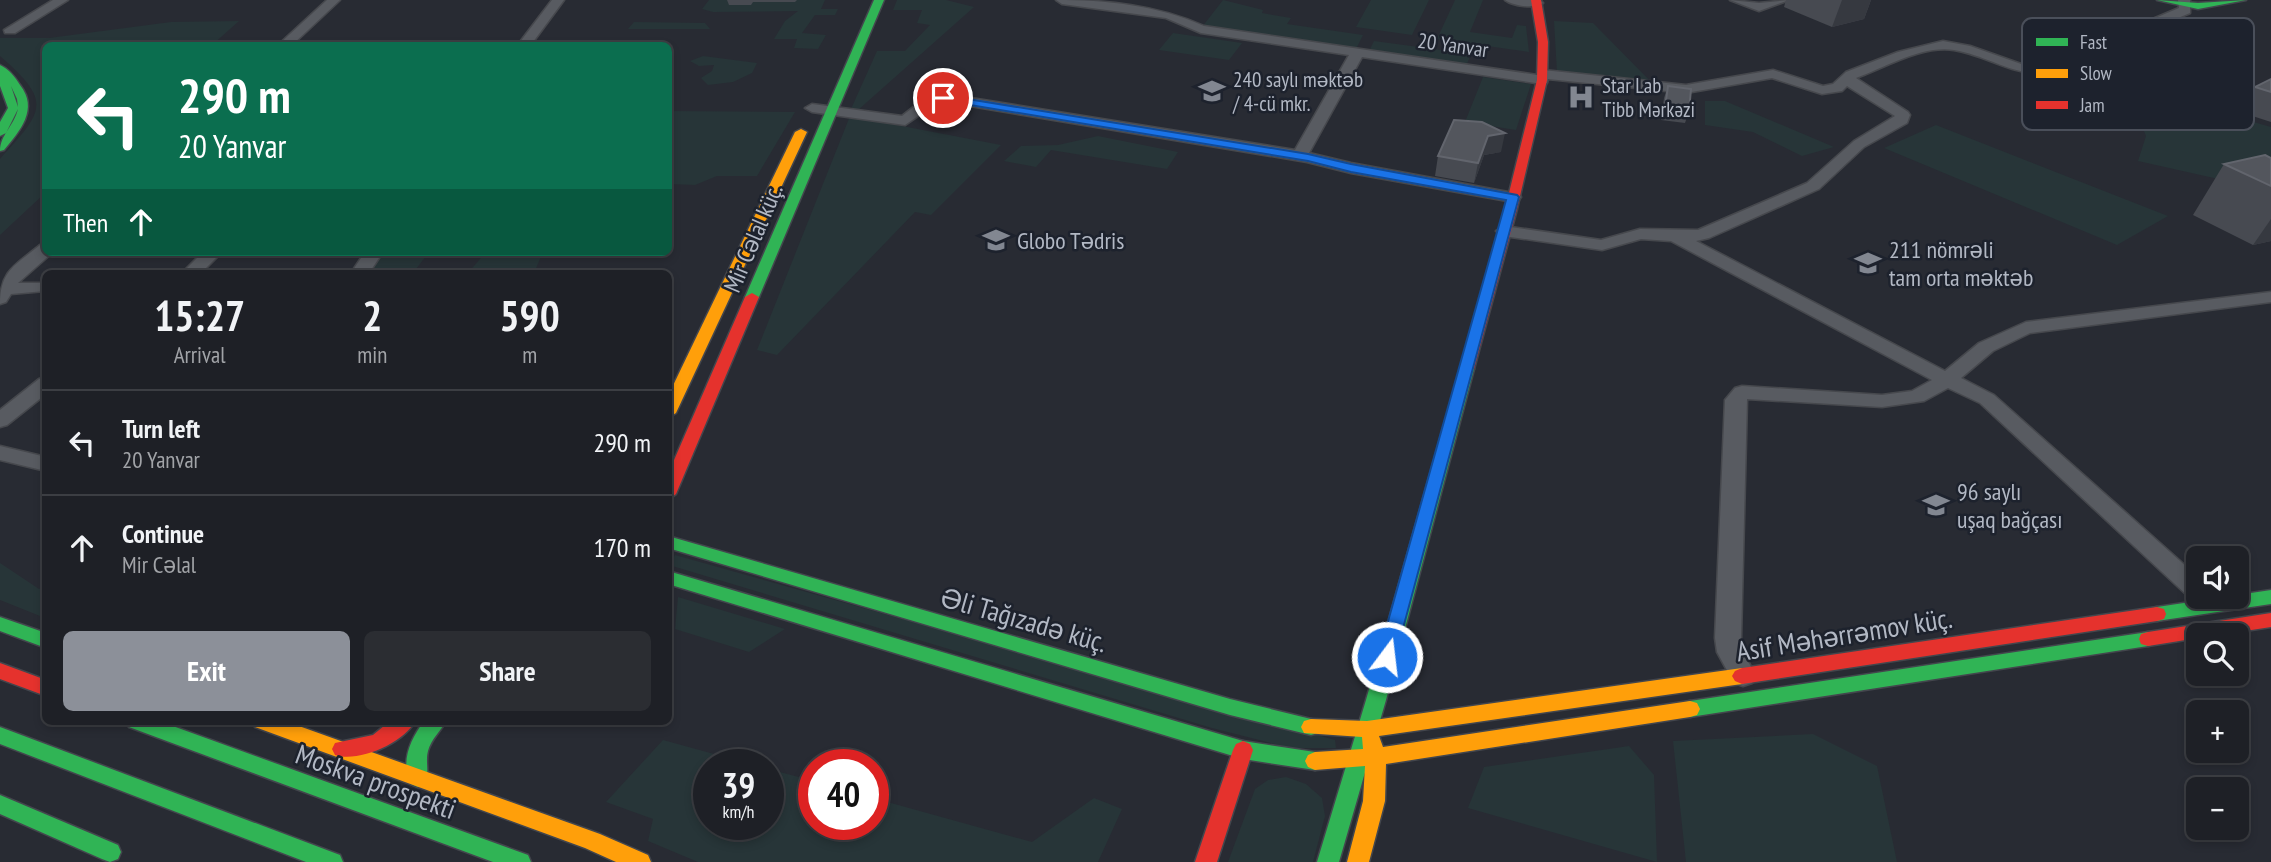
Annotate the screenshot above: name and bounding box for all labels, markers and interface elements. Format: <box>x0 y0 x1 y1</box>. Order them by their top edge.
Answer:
legend <box>2022 18 2254 130</box>
street label: 20 Yanvar <box>1416 27 1490 63</box>
text: Fast <box>2080 30 2108 54</box>
text: Slow <box>2080 61 2113 85</box>
text: 290 m <box>178 63 291 127</box>
place label: 240 saylı məktəb / 4-cü mkr. <box>1232 66 1363 117</box>
pin <box>913 68 973 128</box>
icon: left <box>63 70 154 161</box>
place label: Star Lab Tibb Mәrkәzi <box>1602 72 1695 123</box>
school or university icon: 240 saylı məktəb / 4-cü mkr. <box>1197 76 1227 106</box>
icon: arrive <box>924 79 962 117</box>
hospital icon: Star Lab Tibb Mәrkәzi <box>1566 82 1596 112</box>
text: Jam <box>2079 93 2105 117</box>
text: 20 Yanvar <box>178 125 286 167</box>
street label: Mir Cəlal küç. <box>716 179 790 297</box>
icon: ahead <box>122 203 160 241</box>
text: Then <box>63 206 108 239</box>
school or university icon: Globo Tədris <box>981 225 1011 255</box>
place label: Globo Tədris <box>1017 225 1124 256</box>
place label: 211 nömrəli tam orta məktəb <box>1889 234 2033 293</box>
school or university icon: 211 nömrəli tam orta məktəb <box>1853 248 1883 278</box>
text: 15:27 <box>154 288 245 343</box>
text: 2 <box>362 288 382 343</box>
text: 590 <box>500 288 560 343</box>
text: Arrival <box>174 340 226 369</box>
text: min <box>357 340 387 369</box>
text: m <box>522 340 537 369</box>
text: Turn left <box>122 412 200 445</box>
icon: left <box>63 424 101 462</box>
text: 290 m <box>593 426 651 459</box>
text: 20 Yanvar <box>122 445 200 474</box>
place label: 96 saylı uşaq bağçası <box>1957 476 2062 535</box>
school or university icon: 96 saylı uşaq bağçası <box>1921 490 1951 520</box>
text: Continue <box>122 517 204 550</box>
icon: ahead <box>63 529 101 567</box>
text: 170 m <box>593 531 651 564</box>
map controls <box>2186 546 2249 840</box>
button: sound <box>2186 546 2249 609</box>
text: Mir Cəlal <box>122 550 196 579</box>
street label: Əli Tağızadə küç. <box>937 578 1111 660</box>
street label: Asif Məhərrəmov küç. <box>1733 599 1955 669</box>
position arrow <box>1350 620 1424 694</box>
button: search <box>2186 623 2249 686</box>
button: Exit <box>63 631 350 711</box>
button: Share <box>364 631 651 711</box>
button: + <box>2186 700 2249 763</box>
street label: Moskva prospekti <box>291 735 461 827</box>
speed limit sign: 40 <box>798 749 889 840</box>
text: 39 <box>722 762 755 808</box>
button: − <box>2186 777 2249 840</box>
text: km/h <box>723 800 754 823</box>

